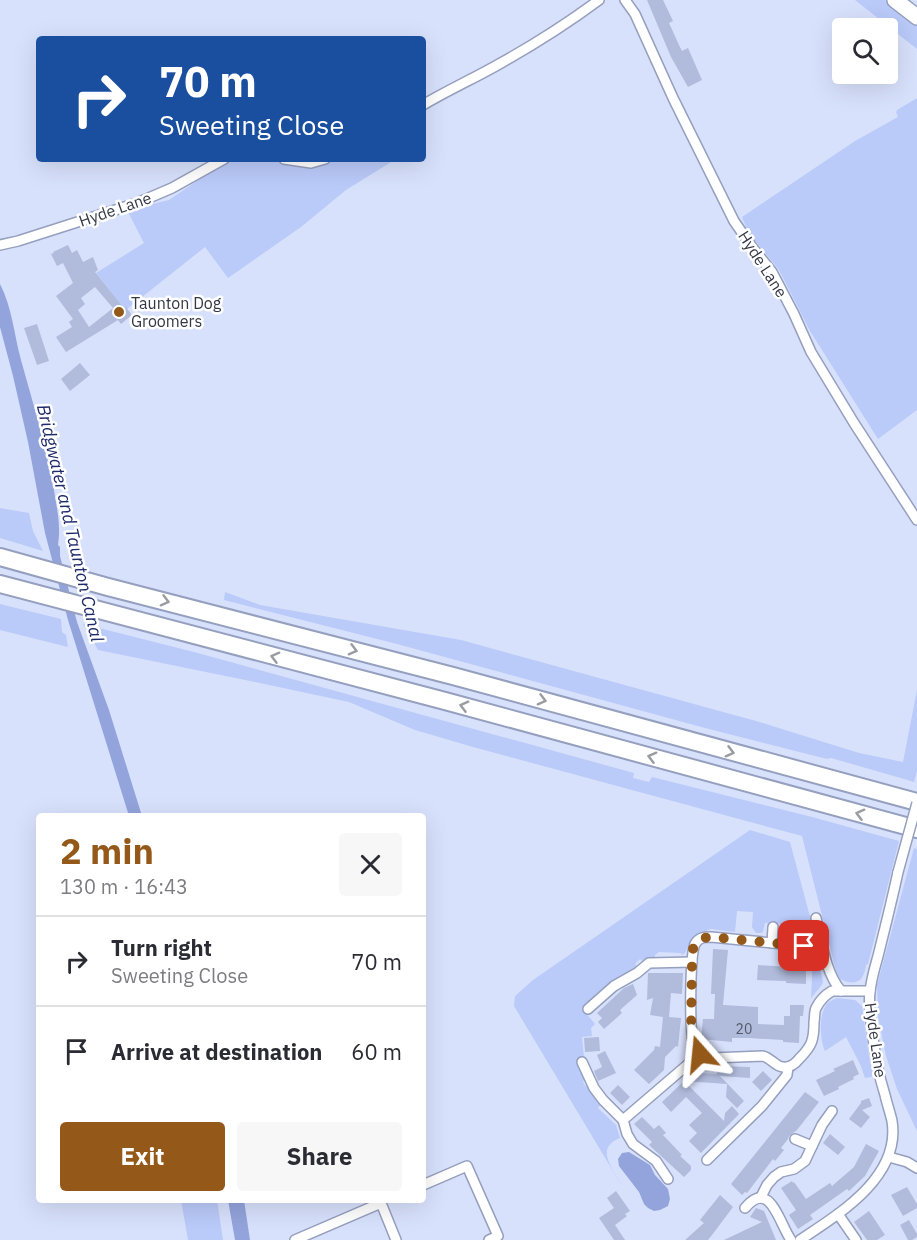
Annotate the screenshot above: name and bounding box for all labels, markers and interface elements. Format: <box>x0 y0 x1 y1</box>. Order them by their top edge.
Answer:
map controls <box>832 18 898 84</box>
button: search <box>832 18 898 84</box>
text: 70 m <box>159 54 257 109</box>
icon: right <box>60 60 138 138</box>
text: Sweeting Close <box>159 107 344 142</box>
street label: Hyde Lane <box>76 187 154 231</box>
street label: Hyde Lane <box>734 227 792 301</box>
place label: Taunton Dog Groomers <box>131 293 222 331</box>
marker: Taunton Dog Groomers <box>112 305 126 319</box>
water label: Bridgwater and Taunton Canal <box>32 402 109 644</box>
one-way arrow <box>159 594 169 607</box>
one-way arrow <box>348 643 358 656</box>
one-way arrow <box>270 651 280 664</box>
one-way arrow <box>537 693 547 706</box>
one-way arrow <box>459 701 470 713</box>
one-way arrow <box>725 744 735 757</box>
one-way arrow <box>647 752 657 765</box>
one-way arrow <box>856 808 866 821</box>
text: 2 min <box>60 827 154 874</box>
button: close <box>339 833 402 896</box>
text: 130 m · 16:43 <box>60 873 188 900</box>
pin <box>778 920 829 971</box>
icon: arrive <box>787 929 820 962</box>
text: Turn right <box>111 933 212 962</box>
icon: right <box>60 945 93 978</box>
text: 70 m <box>351 947 402 976</box>
text: Sweeting Close <box>111 962 248 989</box>
street label: Hyde Lane <box>861 1001 891 1079</box>
house number: 20 <box>736 1020 752 1038</box>
position arrow <box>668 1022 732 1086</box>
icon: arrive <box>60 1035 93 1068</box>
text: Arrive at destination <box>111 1037 322 1066</box>
text: 60 m <box>351 1037 402 1066</box>
button: Exit <box>60 1122 225 1191</box>
button: Share <box>237 1122 402 1191</box>

